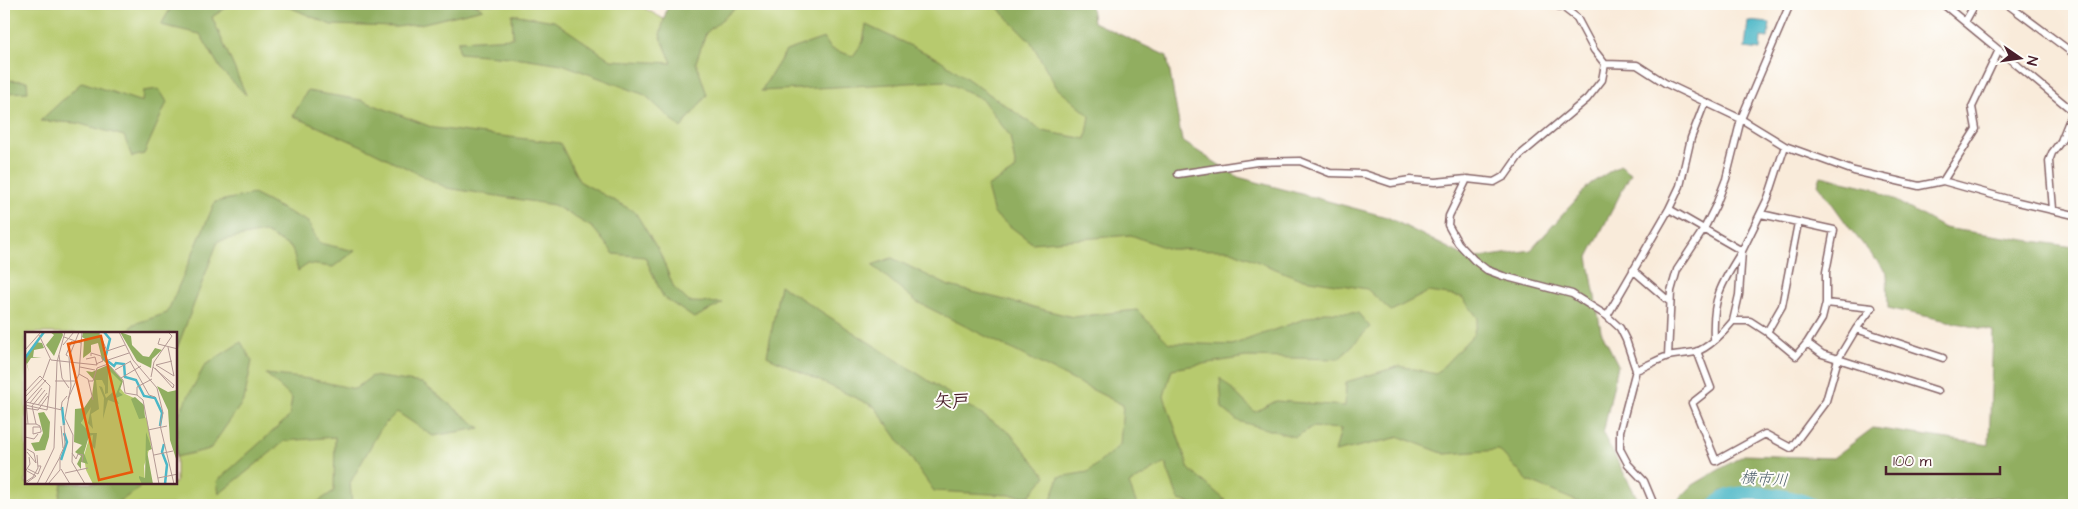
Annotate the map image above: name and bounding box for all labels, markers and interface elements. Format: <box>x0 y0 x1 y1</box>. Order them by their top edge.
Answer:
north arrow <box>1996 32 2046 82</box>
text: N <box>2021 54 2042 67</box>
inset map <box>25 332 178 484</box>
district label: 矢戸 <box>934 389 970 414</box>
scale bar <box>1886 444 1999 476</box>
text: 100 m <box>1893 451 1932 472</box>
water label: 横市川 <box>1739 466 1789 492</box>

